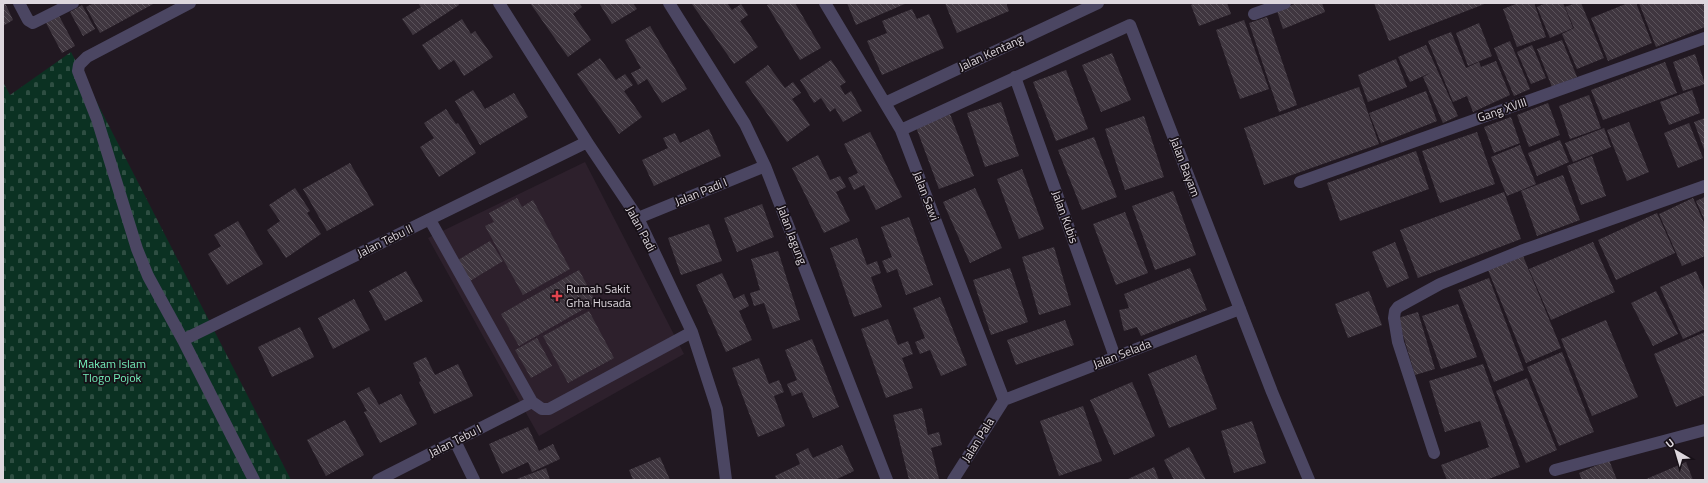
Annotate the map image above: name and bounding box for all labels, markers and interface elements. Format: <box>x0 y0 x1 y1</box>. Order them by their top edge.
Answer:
street label: Jalan Kentang <box>955 29 1026 76</box>
street label: Gang XVIII <box>1475 92 1529 127</box>
street label: Jalan Bayam <box>1165 134 1206 199</box>
street label: Jalan Sawi <box>908 168 945 223</box>
street label: Jalan Padi I <box>672 172 730 211</box>
street label: Jalan Kubis <box>1047 188 1084 246</box>
street label: Jalan Padi <box>621 202 661 255</box>
street label: Jalan Jagung <box>772 202 812 267</box>
street label: Jalan Tebu II <box>354 219 416 262</box>
place label: Rumah Sakit Grha Husada <box>566 279 631 312</box>
marker: Rumah Sakit Grha Husada <box>551 290 563 302</box>
street label: Jalan Selada <box>1090 334 1154 373</box>
park label: Makam Islam Tlogo Pojok <box>78 354 146 387</box>
street label: Jalan Pala <box>956 414 999 466</box>
street label: Jalan Tebu I <box>425 419 484 462</box>
north arrow <box>1656 431 1696 471</box>
text: U <box>1662 435 1678 452</box>

